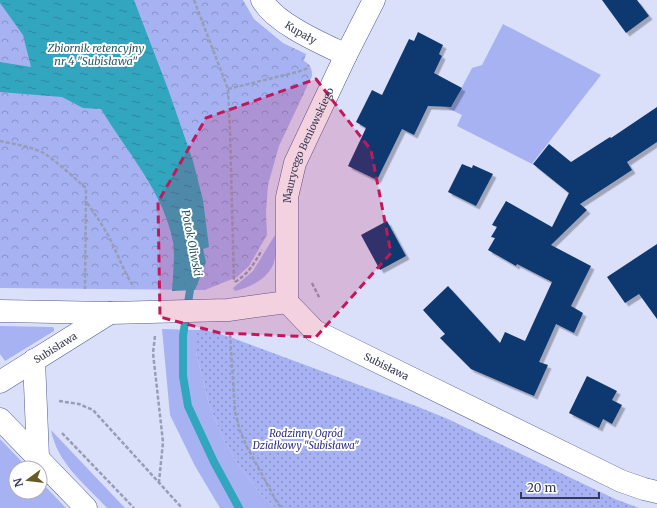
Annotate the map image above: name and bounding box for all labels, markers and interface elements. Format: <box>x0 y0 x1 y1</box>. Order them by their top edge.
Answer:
street label: Kupały <box>282 18 319 47</box>
water label: Zbiornik retencyjny nr 4 "Subisława" <box>47 41 144 68</box>
street label: Maurycego Beniowskiego <box>281 85 337 203</box>
water label: Potok Oliwski <box>179 208 205 278</box>
street label: Subisława <box>31 329 80 366</box>
street label: Subisława <box>362 350 412 383</box>
park label: Rodzinny Ogród Działkowy "Subisława" <box>252 427 359 452</box>
north arrow <box>8 460 48 500</box>
scale bar <box>521 474 599 500</box>
text: N <box>10 476 26 489</box>
text: 20 m <box>527 480 556 495</box>

